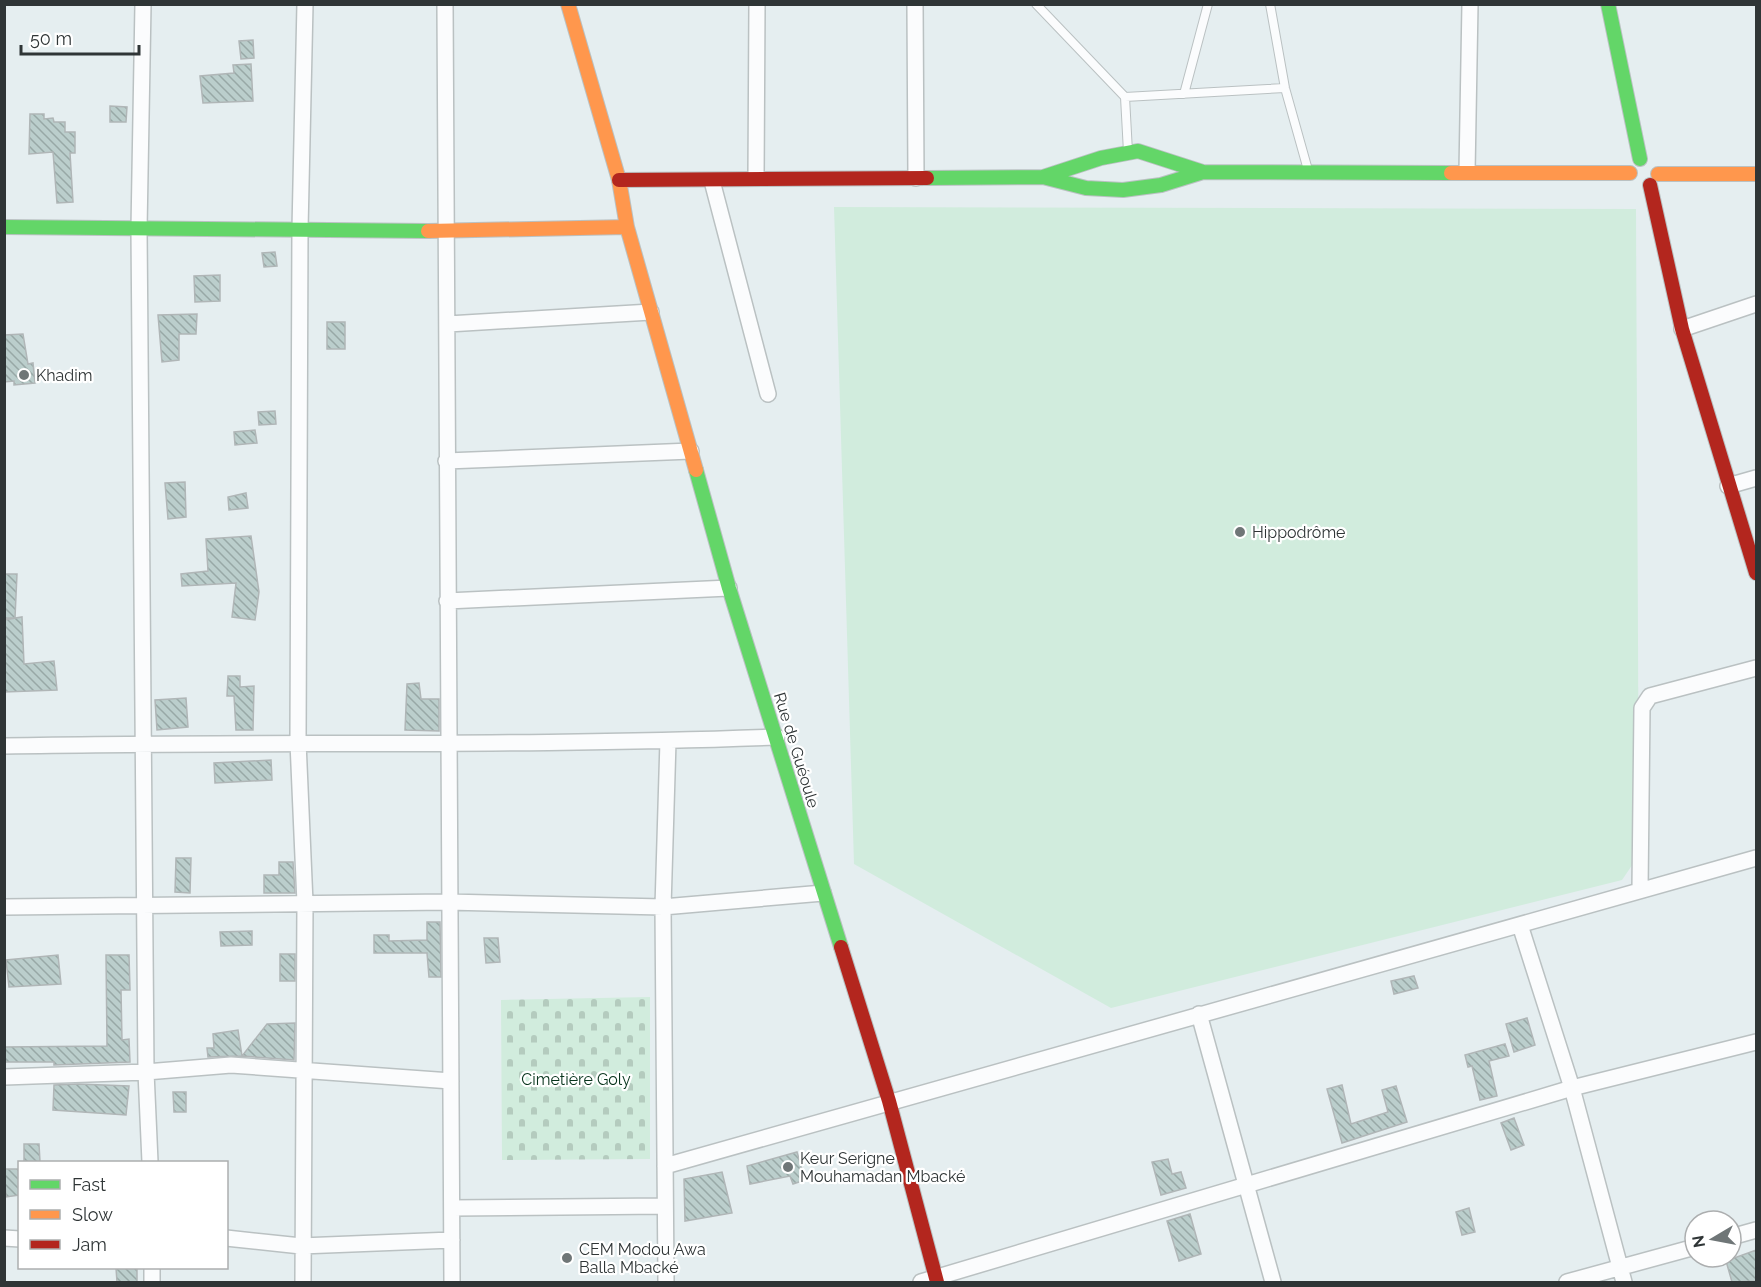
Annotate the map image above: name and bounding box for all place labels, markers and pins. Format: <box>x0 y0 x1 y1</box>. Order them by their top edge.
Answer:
place label: Khadim <box>36 366 92 385</box>
marker: Khadim <box>17 368 31 382</box>
place label: Hippodrôme <box>1252 523 1346 542</box>
marker: Hippodrôme <box>1233 525 1247 539</box>
place label: Keur Serigne Mouhamadan Mbacké <box>800 1149 965 1186</box>
marker: Keur Serigne Mouhamadan Mbacké <box>781 1160 795 1174</box>
place label: CEM Modou Awa Balla Mbacké <box>579 1240 706 1277</box>
marker: CEM Modou Awa Balla Mbacké <box>560 1251 574 1265</box>

